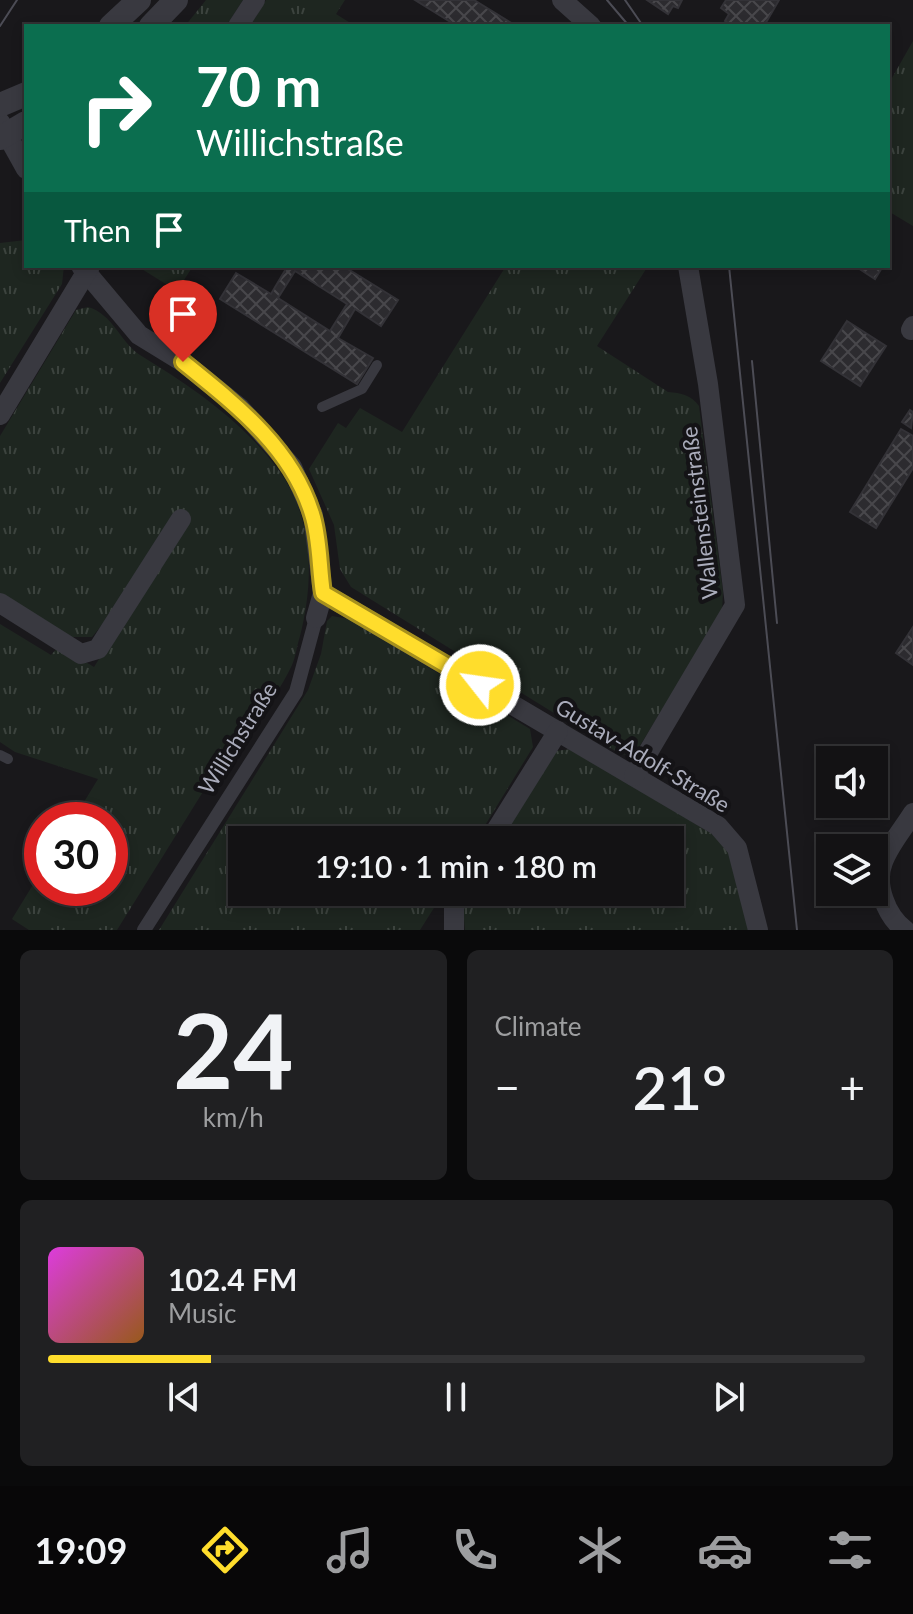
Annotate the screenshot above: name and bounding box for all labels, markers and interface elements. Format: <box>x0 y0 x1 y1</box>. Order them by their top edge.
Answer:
text: 70 m <box>196 52 321 119</box>
icon: right <box>64 56 168 160</box>
text: Willichstraße <box>196 120 404 164</box>
icon: arrive <box>147 208 191 252</box>
text: Then <box>64 212 131 248</box>
pin <box>149 280 217 362</box>
icon: arrive <box>161 292 205 336</box>
street label: Wallensteinstraße <box>675 425 723 601</box>
position arrow <box>438 643 522 727</box>
street label: Willichstraße <box>192 677 282 799</box>
street label: Gustav-Adolf-Straße <box>551 692 735 818</box>
map controls <box>816 746 888 906</box>
button: sound <box>816 746 888 818</box>
speed limit sign: 30 <box>24 802 128 906</box>
button: layers <box>816 834 888 906</box>
text: 19:10 · 1 min · 180 m <box>315 848 597 884</box>
text: 24 <box>173 986 294 1111</box>
text: Climate <box>495 1010 581 1042</box>
text: 21° <box>633 1051 727 1123</box>
text: − <box>495 1061 520 1113</box>
text: + <box>839 1061 865 1113</box>
text: km/h <box>203 1101 264 1133</box>
text: 102.4 FM <box>168 1261 297 1297</box>
text: Music <box>168 1297 236 1329</box>
icon: previous <box>162 1375 206 1419</box>
icon: pause <box>434 1375 478 1419</box>
icon: next <box>707 1375 751 1419</box>
icon: directions <box>197 1522 253 1578</box>
icon: music <box>322 1522 378 1578</box>
icon: phone <box>447 1522 503 1578</box>
icon: climate <box>572 1522 628 1578</box>
icon: car <box>697 1522 753 1578</box>
icon: filters <box>822 1522 878 1578</box>
text: 19:09 <box>35 1528 127 1572</box>

